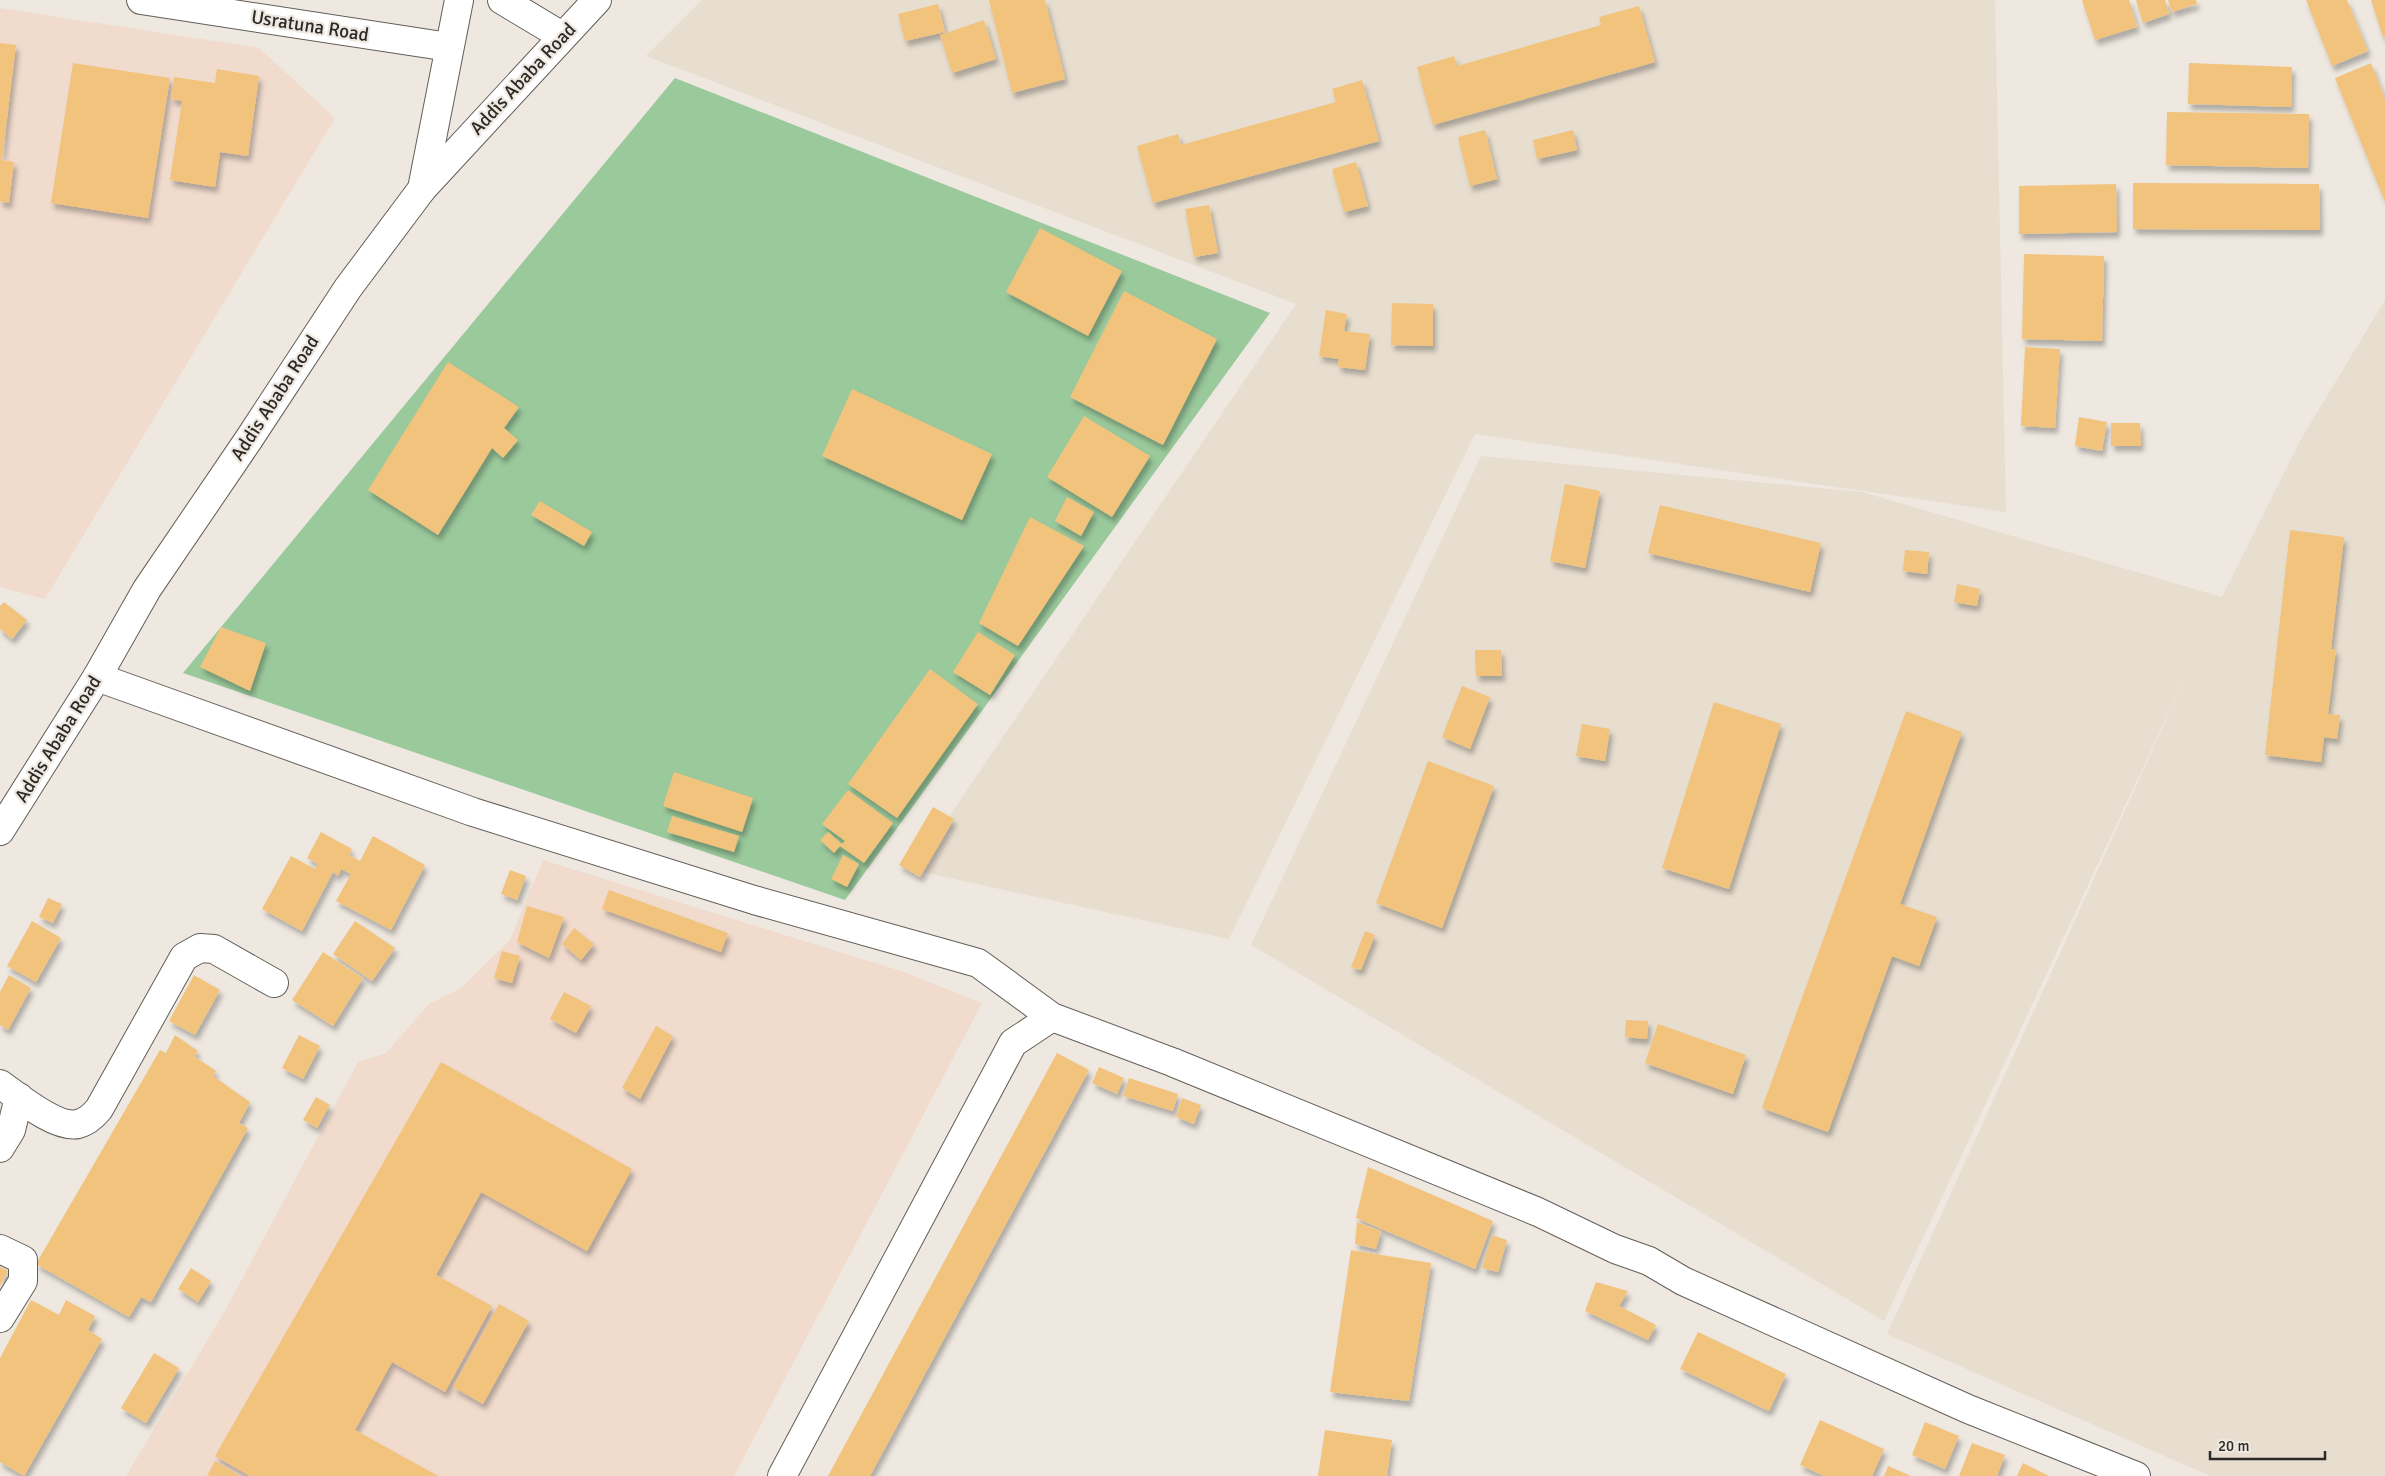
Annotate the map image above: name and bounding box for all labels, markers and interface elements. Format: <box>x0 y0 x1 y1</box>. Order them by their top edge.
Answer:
street label: Usratuna Road <box>250 5 370 47</box>
street label: Addis Ababa Road <box>465 18 581 140</box>
street label: Addis Ababa Road <box>225 331 325 465</box>
street label: Addis Ababa Road <box>9 671 107 807</box>
scale bar <box>2210 1428 2325 1460</box>
text: 20 m <box>2218 1437 2249 1455</box>

